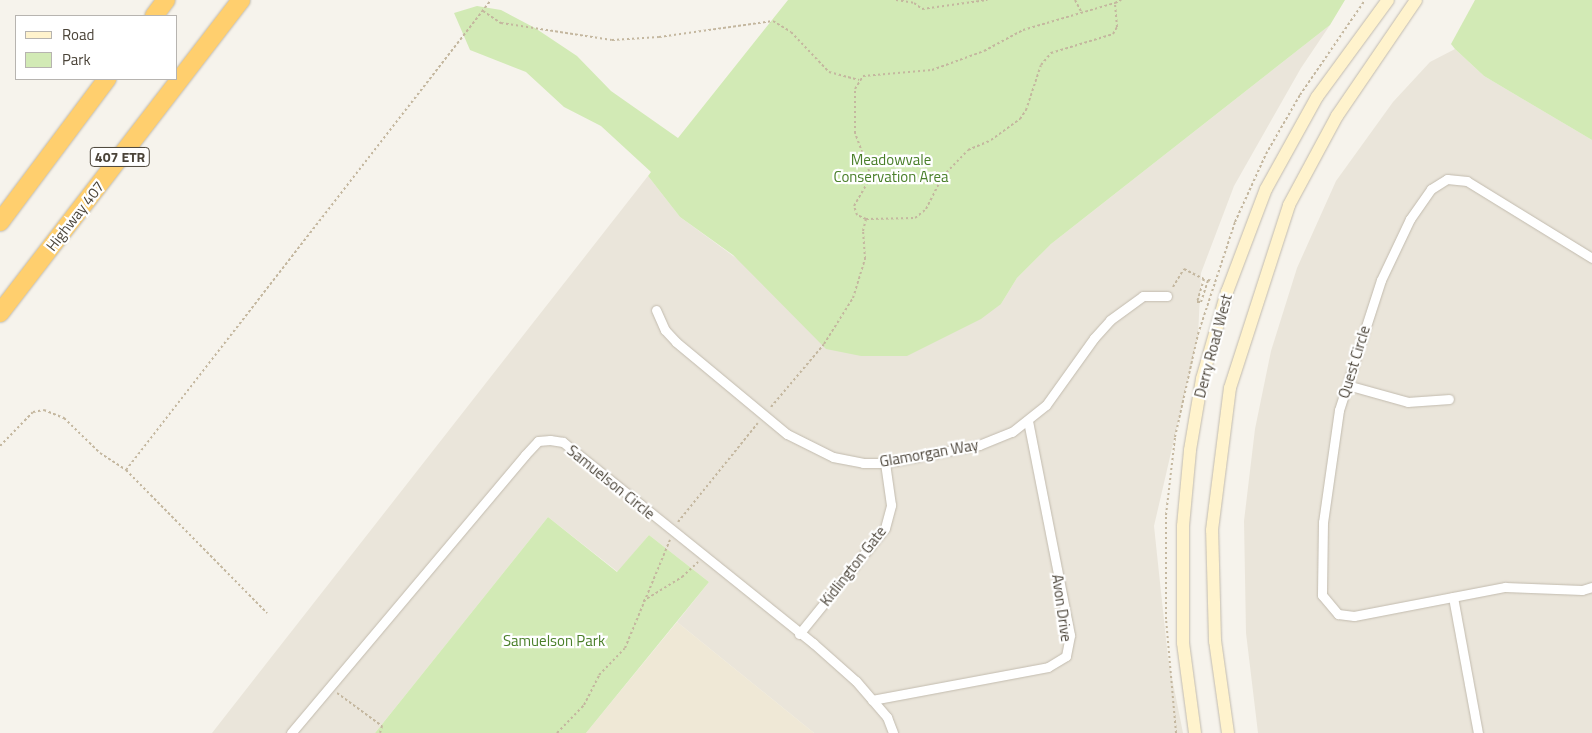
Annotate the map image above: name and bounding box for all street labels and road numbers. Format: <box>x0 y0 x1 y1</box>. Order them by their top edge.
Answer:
road number: 407 ETR <box>89 146 151 168</box>
street label: Highway 407 <box>42 178 108 254</box>
street label: Derry Road West <box>1190 292 1236 400</box>
street label: Quest Circle <box>1334 323 1374 401</box>
street label: Glamorgan Way <box>878 435 980 471</box>
street label: Samuelson Circle <box>564 441 658 523</box>
street label: Kidlington Gate <box>816 522 890 610</box>
street label: Avon Drive <box>1048 573 1076 643</box>

